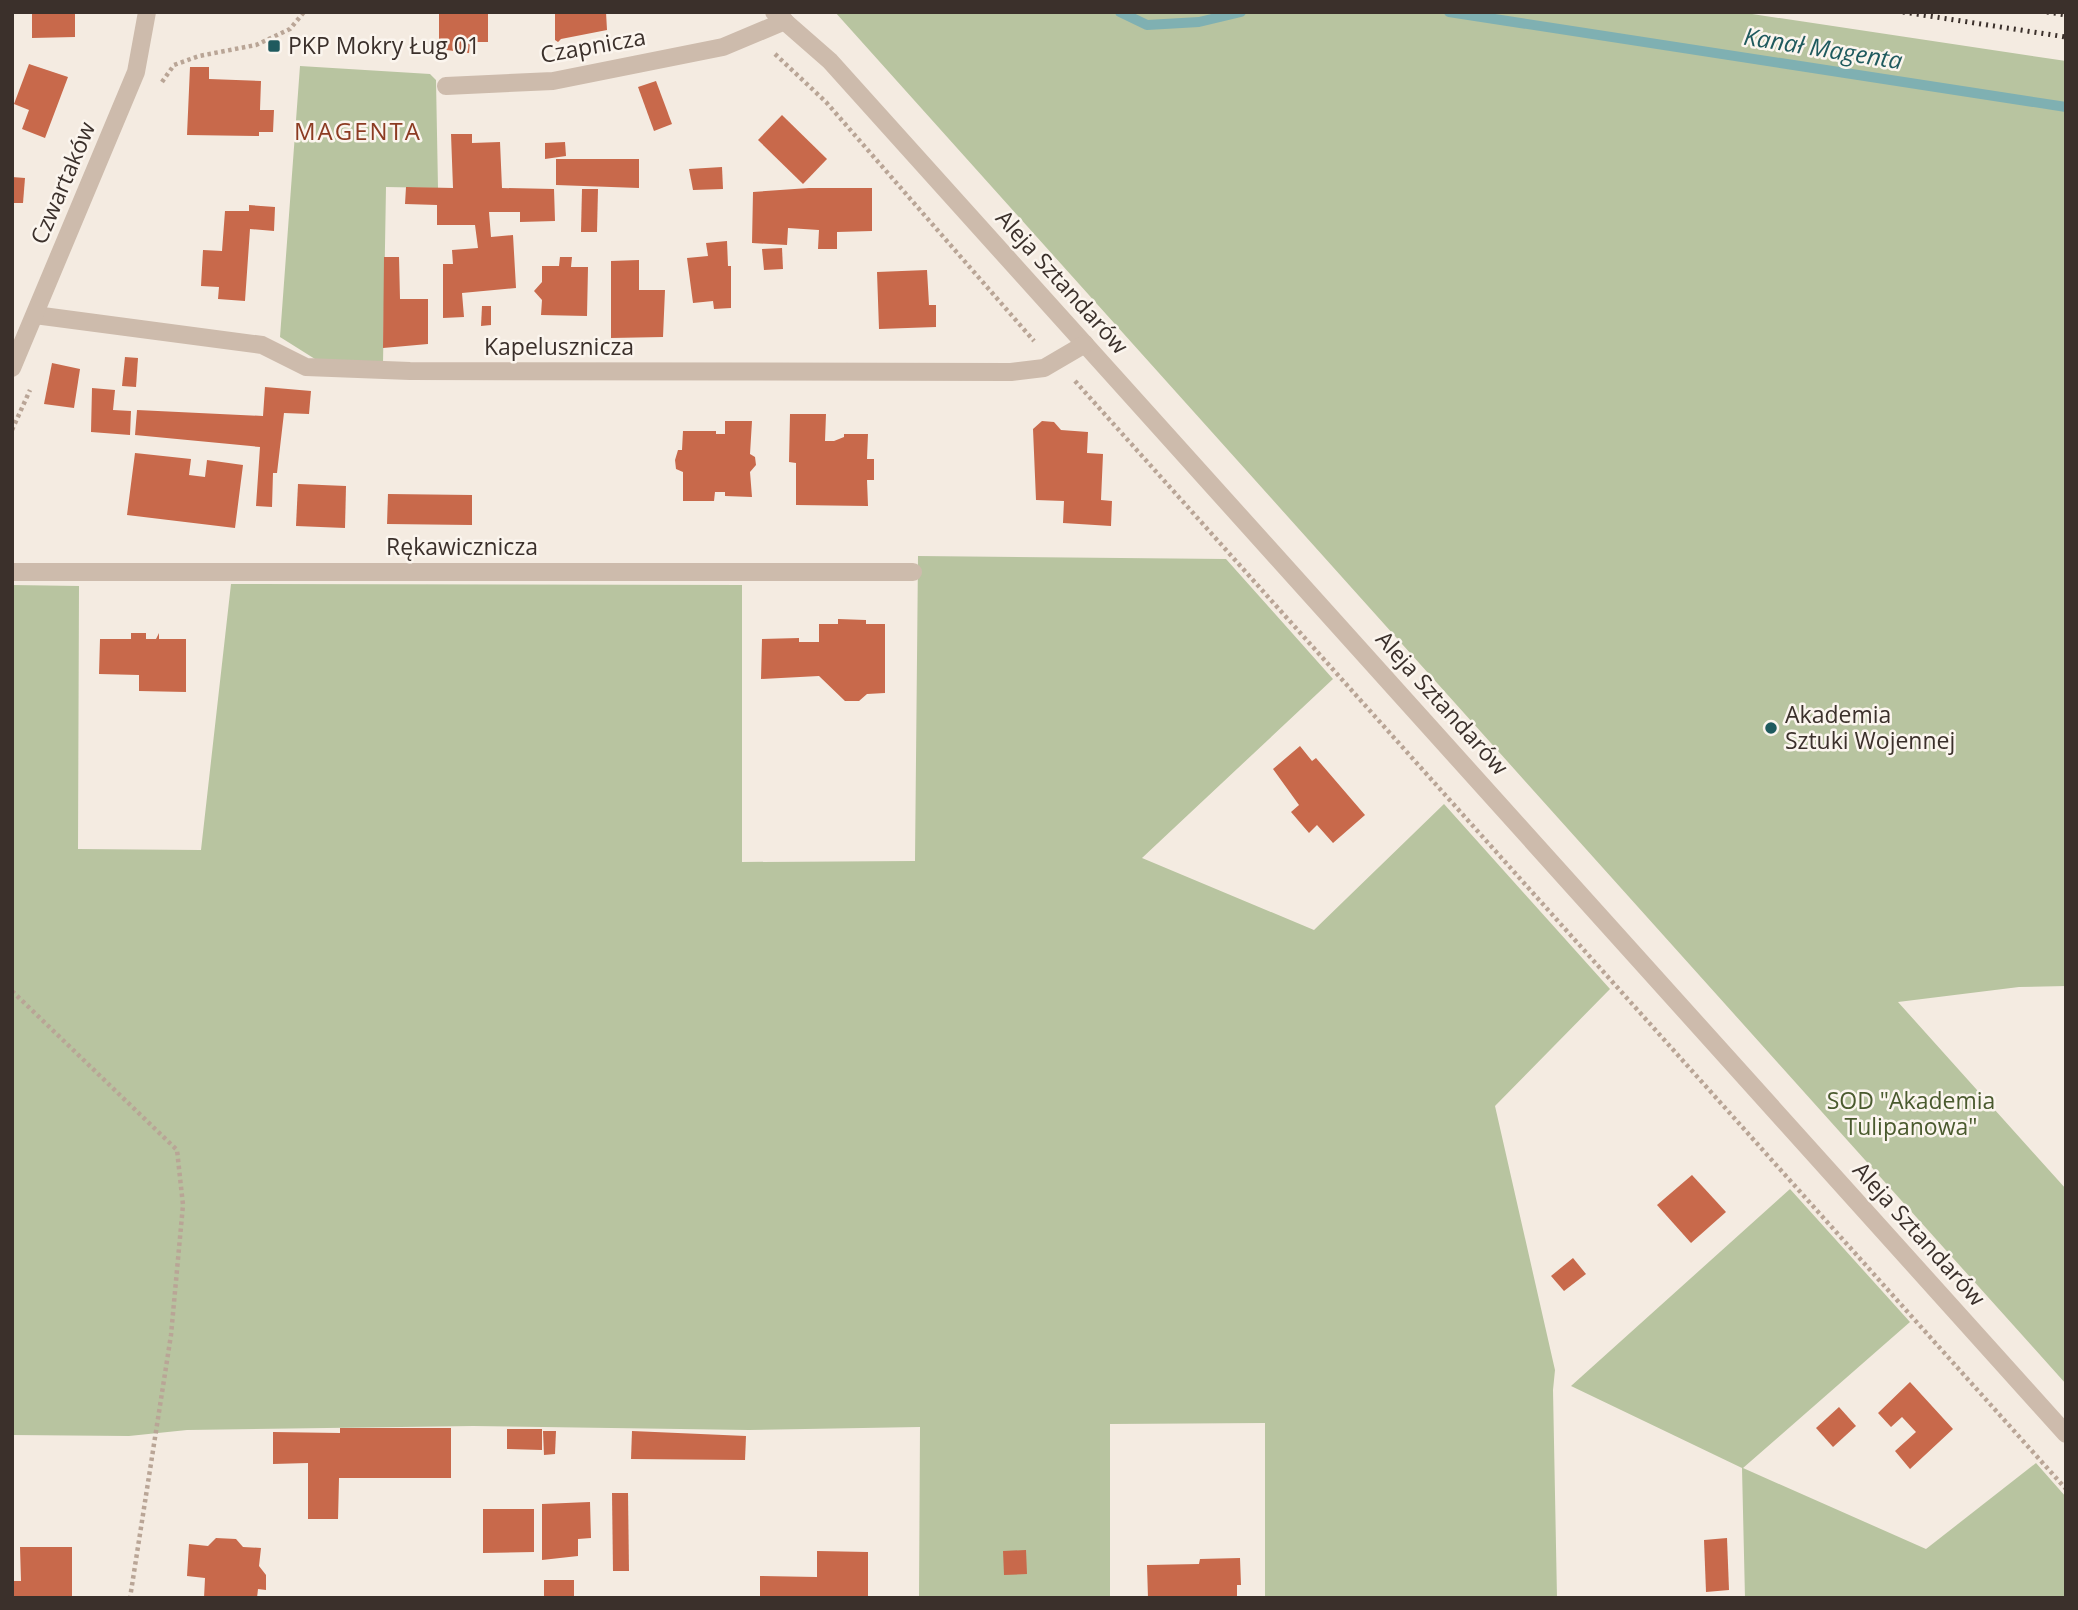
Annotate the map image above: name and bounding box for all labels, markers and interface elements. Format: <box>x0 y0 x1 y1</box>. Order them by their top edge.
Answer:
water label: Kanał Magenta <box>1742 19 1905 76</box>
street label: Czapnicza <box>538 20 648 70</box>
place label: PKP Mokry Ług 01 <box>288 29 480 61</box>
marker: PKP Mokry Ług 01 <box>266 38 282 54</box>
district label: MAGENTA <box>294 114 422 147</box>
street label: Czwartaków <box>22 116 102 249</box>
street label: Aleja Sztandarów <box>989 202 1136 361</box>
street label: Kapelusznicza <box>484 330 634 362</box>
street label: Rękawicznicza <box>386 530 538 562</box>
street label: Aleja Sztandarów <box>1369 623 1516 782</box>
place label: Akademia Sztuki Wojennej <box>1785 698 1955 756</box>
marker: Akademia Sztuki Wojennej <box>1763 720 1779 736</box>
park label: SOD "Akademia Tulipanowa" <box>1827 1084 1995 1142</box>
street label: Aleja Sztandarów <box>1846 1154 1993 1313</box>

